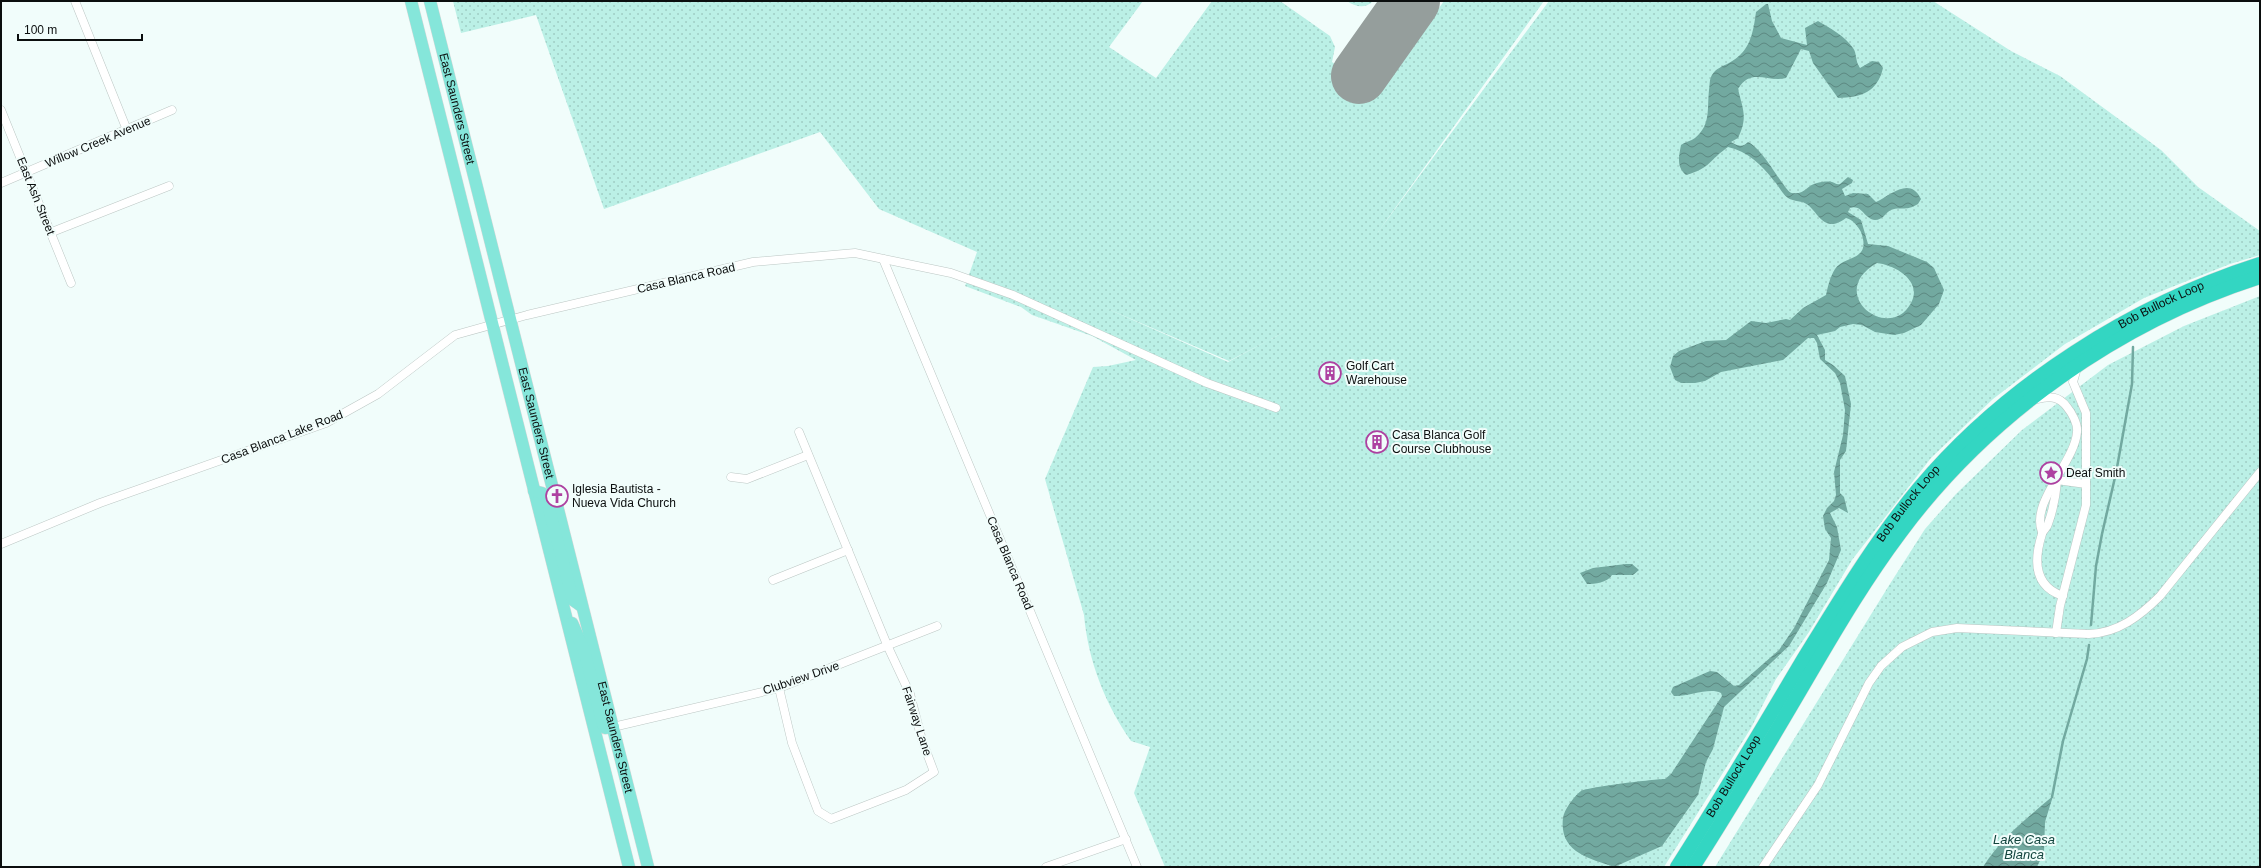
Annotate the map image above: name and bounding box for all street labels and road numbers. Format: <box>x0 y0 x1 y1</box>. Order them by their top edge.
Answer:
street label: East Saunders Street <box>436 52 478 166</box>
street label: Willow Creek Avenue <box>43 113 153 171</box>
street label: East Ash Street <box>14 155 58 238</box>
street label: Casa Blanca Road <box>636 260 736 296</box>
street label: Bob Bullock Loop <box>2116 278 2206 332</box>
street label: East Saunders Street <box>515 366 557 481</box>
street label: Casa Blanca Lake Road <box>219 407 345 467</box>
street label: Bob Bullock Loop <box>1874 462 1943 544</box>
street label: Casa Blanca Road <box>984 514 1036 612</box>
street label: Clubview Drive <box>761 658 841 698</box>
street label: East Saunders Street <box>595 680 636 795</box>
street label: Fairway Lane <box>899 685 935 758</box>
street label: Bob Bullock Loop <box>1703 732 1764 820</box>

